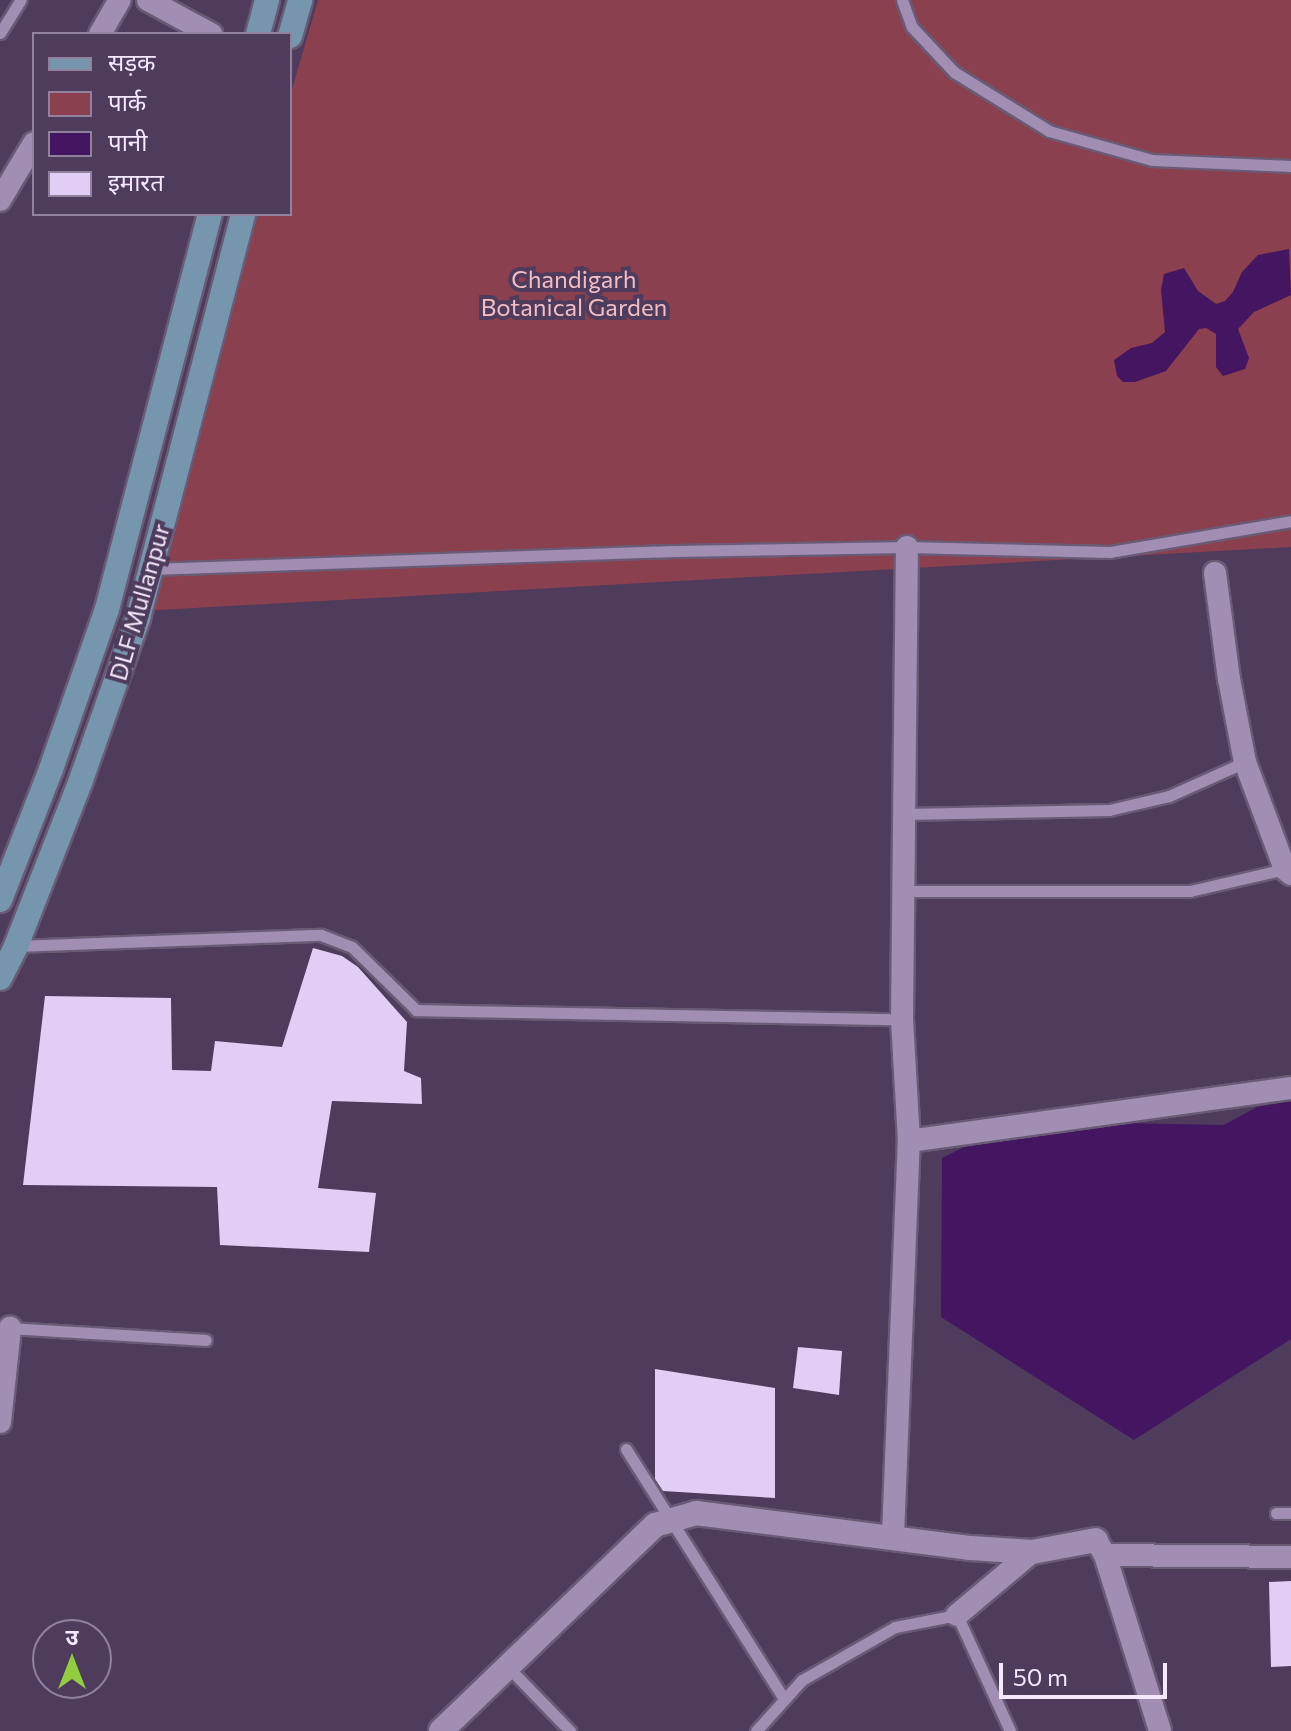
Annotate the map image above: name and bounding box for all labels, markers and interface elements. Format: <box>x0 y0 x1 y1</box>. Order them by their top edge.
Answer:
legend <box>32 32 292 216</box>
text: सड़क <box>108 47 156 76</box>
text: पार्क <box>108 87 146 116</box>
text: पानी <box>108 127 147 156</box>
text: इमारत <box>108 167 164 196</box>
park label: Chandigarh Botanical Garden <box>481 265 667 321</box>
street label: DLF Mullanpur <box>103 520 175 684</box>
north arrow <box>32 1619 112 1699</box>
text: उ <box>66 1623 78 1650</box>
scale bar <box>1003 1647 1171 1697</box>
text: 50 m <box>1013 1662 1068 1691</box>

